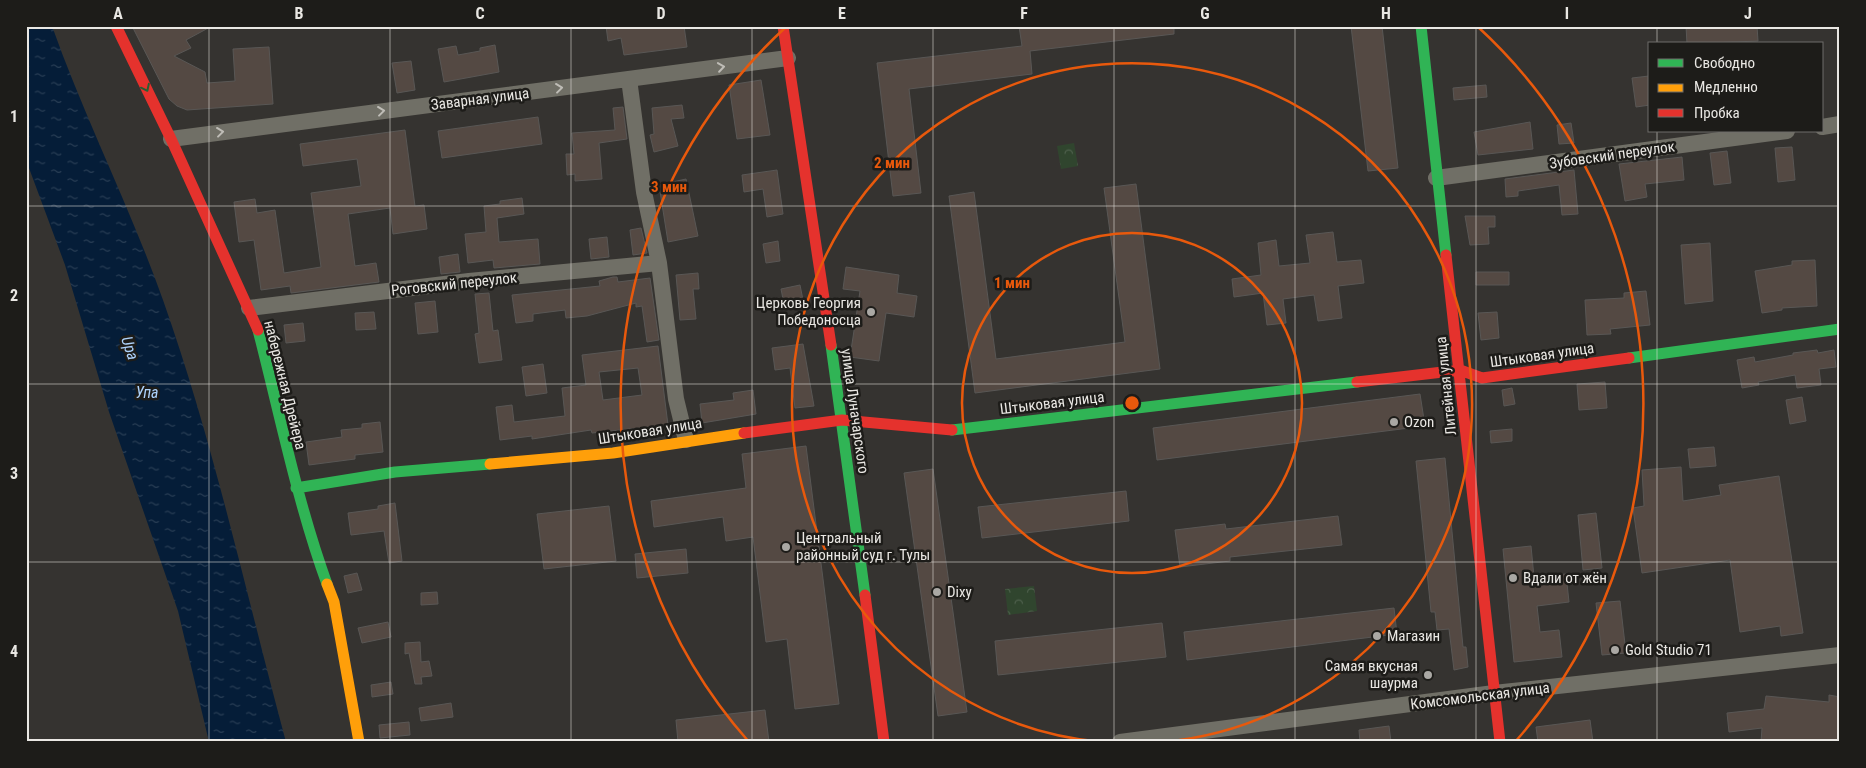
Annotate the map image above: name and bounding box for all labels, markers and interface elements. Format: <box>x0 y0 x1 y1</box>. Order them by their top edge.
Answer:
text: A <box>113 4 123 23</box>
text: B <box>295 4 304 23</box>
text: C <box>475 4 485 23</box>
text: D <box>656 4 666 23</box>
text: E <box>838 4 846 23</box>
text: F <box>1020 4 1028 23</box>
text: G <box>1200 4 1210 23</box>
text: H <box>1381 4 1391 23</box>
text: I <box>1565 4 1569 23</box>
text: J <box>1744 4 1752 23</box>
legend <box>1648 42 1824 132</box>
text: Свободно <box>1694 54 1755 72</box>
one-way arrow <box>717 62 725 73</box>
text: Медленно <box>1694 78 1758 96</box>
one-way arrow <box>140 83 151 92</box>
one-way arrow <box>556 83 564 94</box>
street label: Заварная улица <box>430 84 530 114</box>
text: Пробка <box>1694 104 1740 122</box>
one-way arrow <box>377 106 385 117</box>
text: 1 <box>10 107 18 126</box>
one-way arrow <box>216 127 224 138</box>
street label: Зубовский переулок <box>1548 137 1676 173</box>
text: 2 мин <box>874 154 910 172</box>
text: 3 мин <box>651 178 687 196</box>
street label: Роговский переулок <box>390 268 518 300</box>
text: 1 мин <box>994 274 1030 292</box>
text: 2 <box>10 286 18 305</box>
place label: Церковь Георгия Победоносца <box>756 294 861 329</box>
marker: Церковь Георгия Победоносца <box>865 306 877 318</box>
street label: набережная Дрейера <box>260 319 310 451</box>
water label: Upa <box>117 334 143 362</box>
street label: Литейная улица <box>1432 336 1460 436</box>
street label: Штыковая улица <box>1489 339 1595 371</box>
street label: улица Луначарского <box>837 347 873 475</box>
water label: Упа <box>135 383 159 402</box>
street label: Штыковая улица <box>999 388 1105 418</box>
centre of rings <box>1123 394 1141 412</box>
place label: Ozon <box>1404 413 1434 431</box>
street label: Штыковая улица <box>597 414 703 448</box>
marker: Ozon <box>1388 416 1400 428</box>
text: 3 <box>10 464 18 483</box>
place label: Центральный районный суд г. Тулы <box>796 529 930 564</box>
marker: Центральный районный суд г. Тулы <box>780 541 792 553</box>
place label: Вдали от жён <box>1523 569 1607 587</box>
marker: Вдали от жён <box>1507 572 1519 584</box>
place label: Dixy <box>947 583 972 601</box>
marker: Dixy <box>931 586 943 598</box>
place label: Магазин <box>1387 627 1440 645</box>
marker: Магазин <box>1371 630 1383 642</box>
place label: Gold Studio 71 <box>1625 641 1712 659</box>
text: 4 <box>10 642 18 661</box>
marker: Gold Studio 71 <box>1609 644 1621 656</box>
place label: Самая вкусная шаурма <box>1325 657 1418 692</box>
marker: Самая вкусная шаурма <box>1422 669 1434 681</box>
street label: Комсомольская улица <box>1409 679 1551 713</box>

